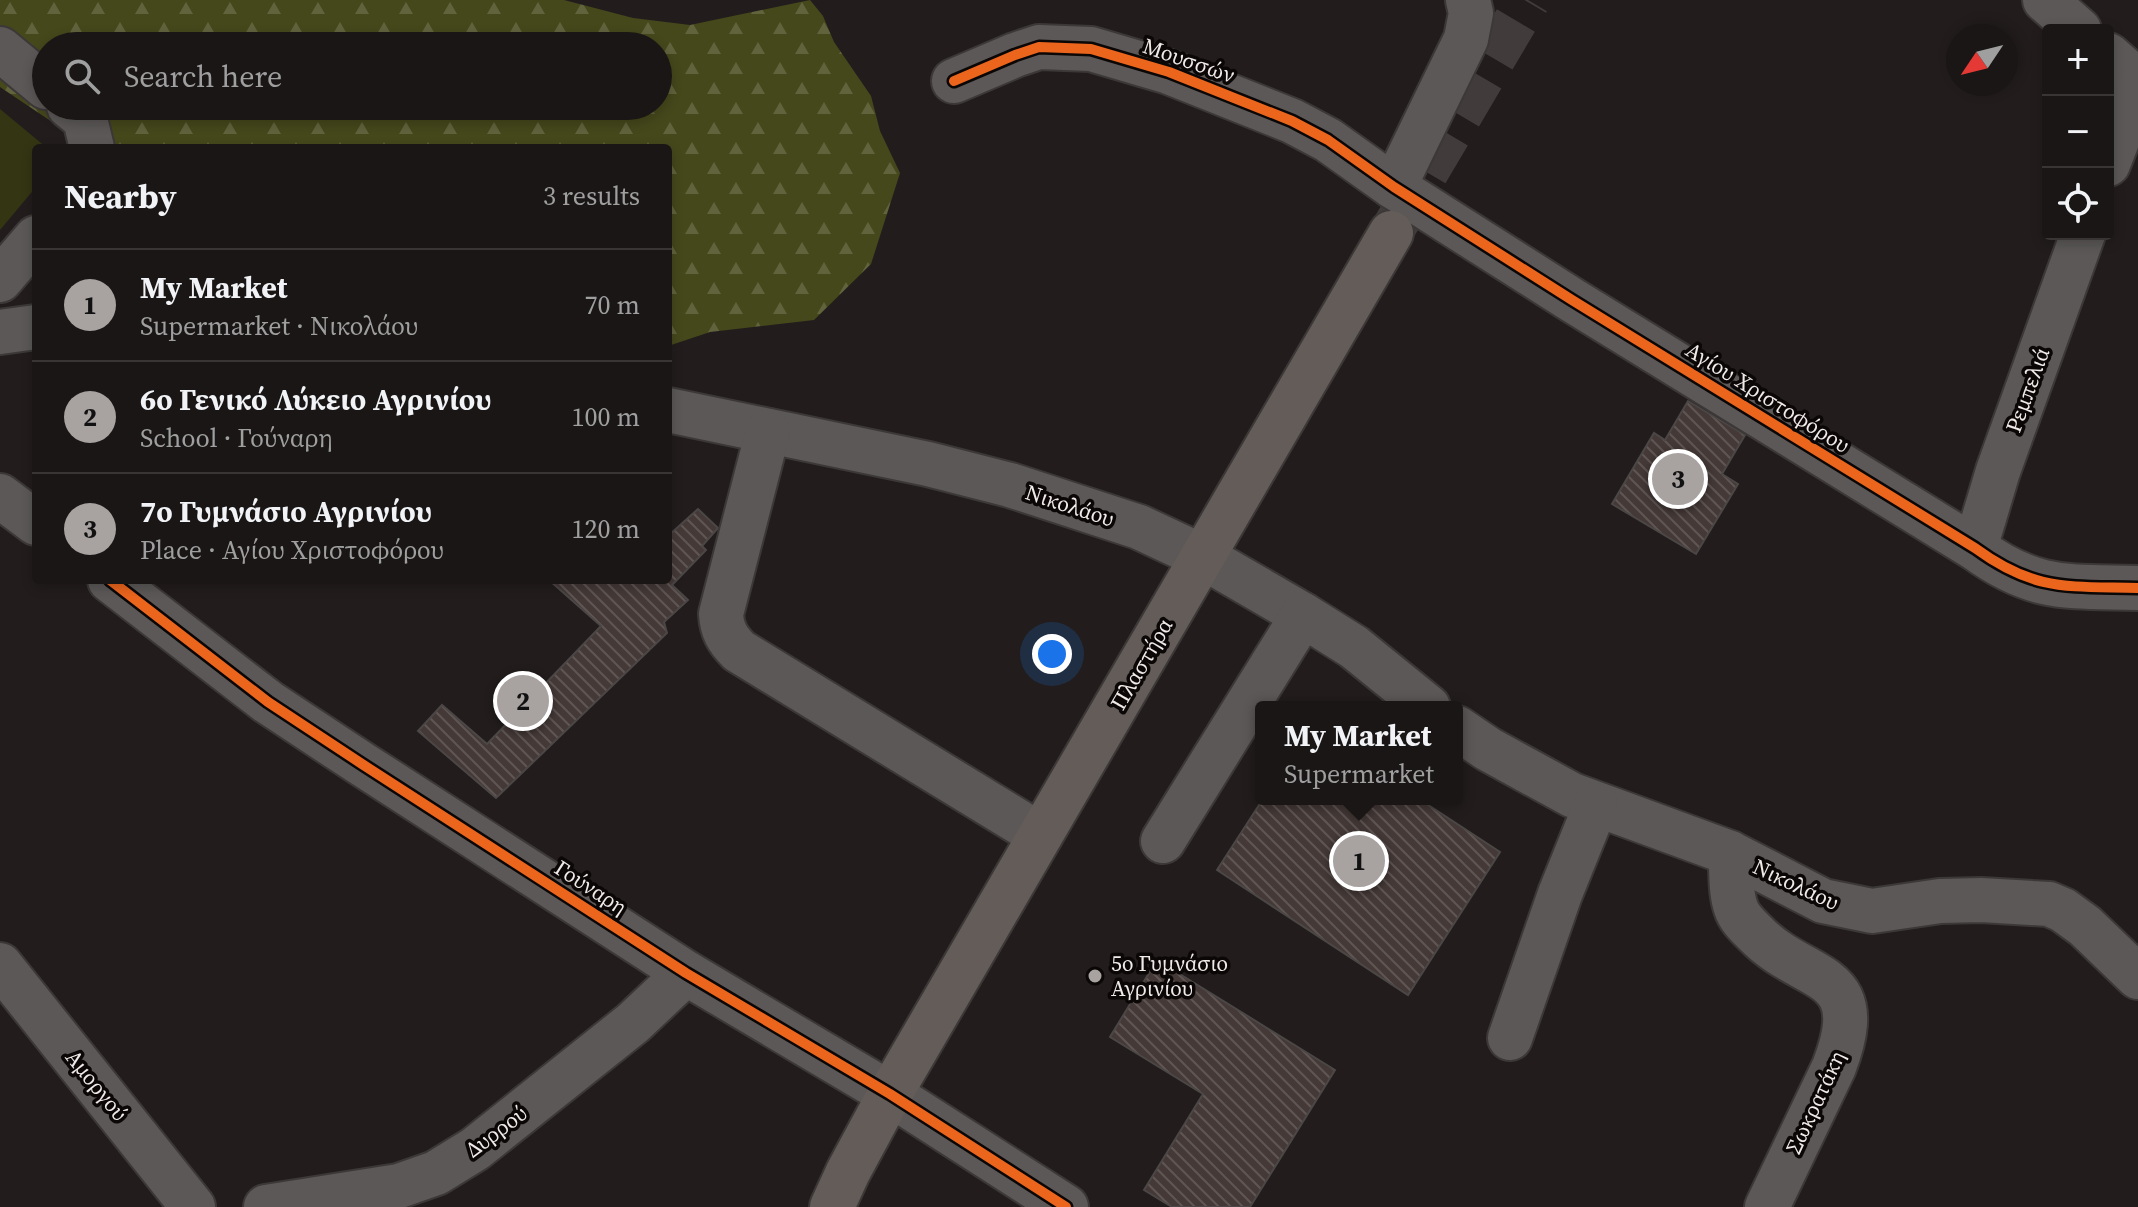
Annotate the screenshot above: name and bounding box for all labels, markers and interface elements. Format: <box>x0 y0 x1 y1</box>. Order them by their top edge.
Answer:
north arrow <box>1946 24 2018 96</box>
map controls <box>2042 24 2114 240</box>
button: + <box>2042 24 2114 96</box>
street label: Μουσσών <box>1139 30 1239 90</box>
search box <box>32 32 672 120</box>
icon: search <box>60 54 104 98</box>
text: Search here <box>124 56 282 97</box>
button: − <box>2042 96 2114 168</box>
button: locate <box>2042 168 2114 240</box>
text: Nearby <box>64 173 177 219</box>
text: 3 results <box>543 178 640 214</box>
text: My Market <box>140 267 288 308</box>
text: 1 <box>83 287 97 323</box>
text: 70 m <box>585 287 640 323</box>
text: Supermarket · Νικολάου <box>140 308 418 344</box>
street label: Αγίου Χριστοφόρου <box>1680 334 1856 460</box>
street label: Ρεμπελιά <box>1998 344 2056 436</box>
text: 6ο Γενικό Λύκειο Αγρινίου <box>140 379 491 420</box>
text: 2 <box>83 399 97 435</box>
text: 100 m <box>572 399 640 435</box>
text: School · Γούναρη <box>140 420 333 456</box>
pin: 3 <box>1652 449 1704 509</box>
street label: Νικολάου <box>1022 477 1118 533</box>
text: 7ο Γυμνάσιο Αγρινίου <box>140 491 432 532</box>
text: 3 <box>83 511 97 547</box>
text: 120 m <box>572 511 640 547</box>
text: Place · Αγίου Χριστοφόρου <box>140 532 444 568</box>
street label: Πλαστήρα <box>1103 613 1179 715</box>
your location <box>1032 634 1072 674</box>
pin: 2 <box>497 671 549 731</box>
popup <box>1255 701 1463 805</box>
text: My Market <box>1284 715 1432 756</box>
text: Supermarket <box>1284 756 1434 792</box>
pin: 1 <box>1333 831 1385 891</box>
street label: Νικολάου <box>1748 851 1844 917</box>
street label: Γούναρη <box>549 852 633 922</box>
place label: 5ο Γυμνάσιο Αγρινίου <box>1111 948 1228 1003</box>
marker: 5ο Γυμνάσιο Αγρινίου <box>1086 967 1104 985</box>
street label: Αμοργού <box>59 1043 135 1127</box>
street label: Σωκρατάκη <box>1778 1046 1852 1158</box>
street label: Δυρρού <box>459 1098 533 1164</box>

